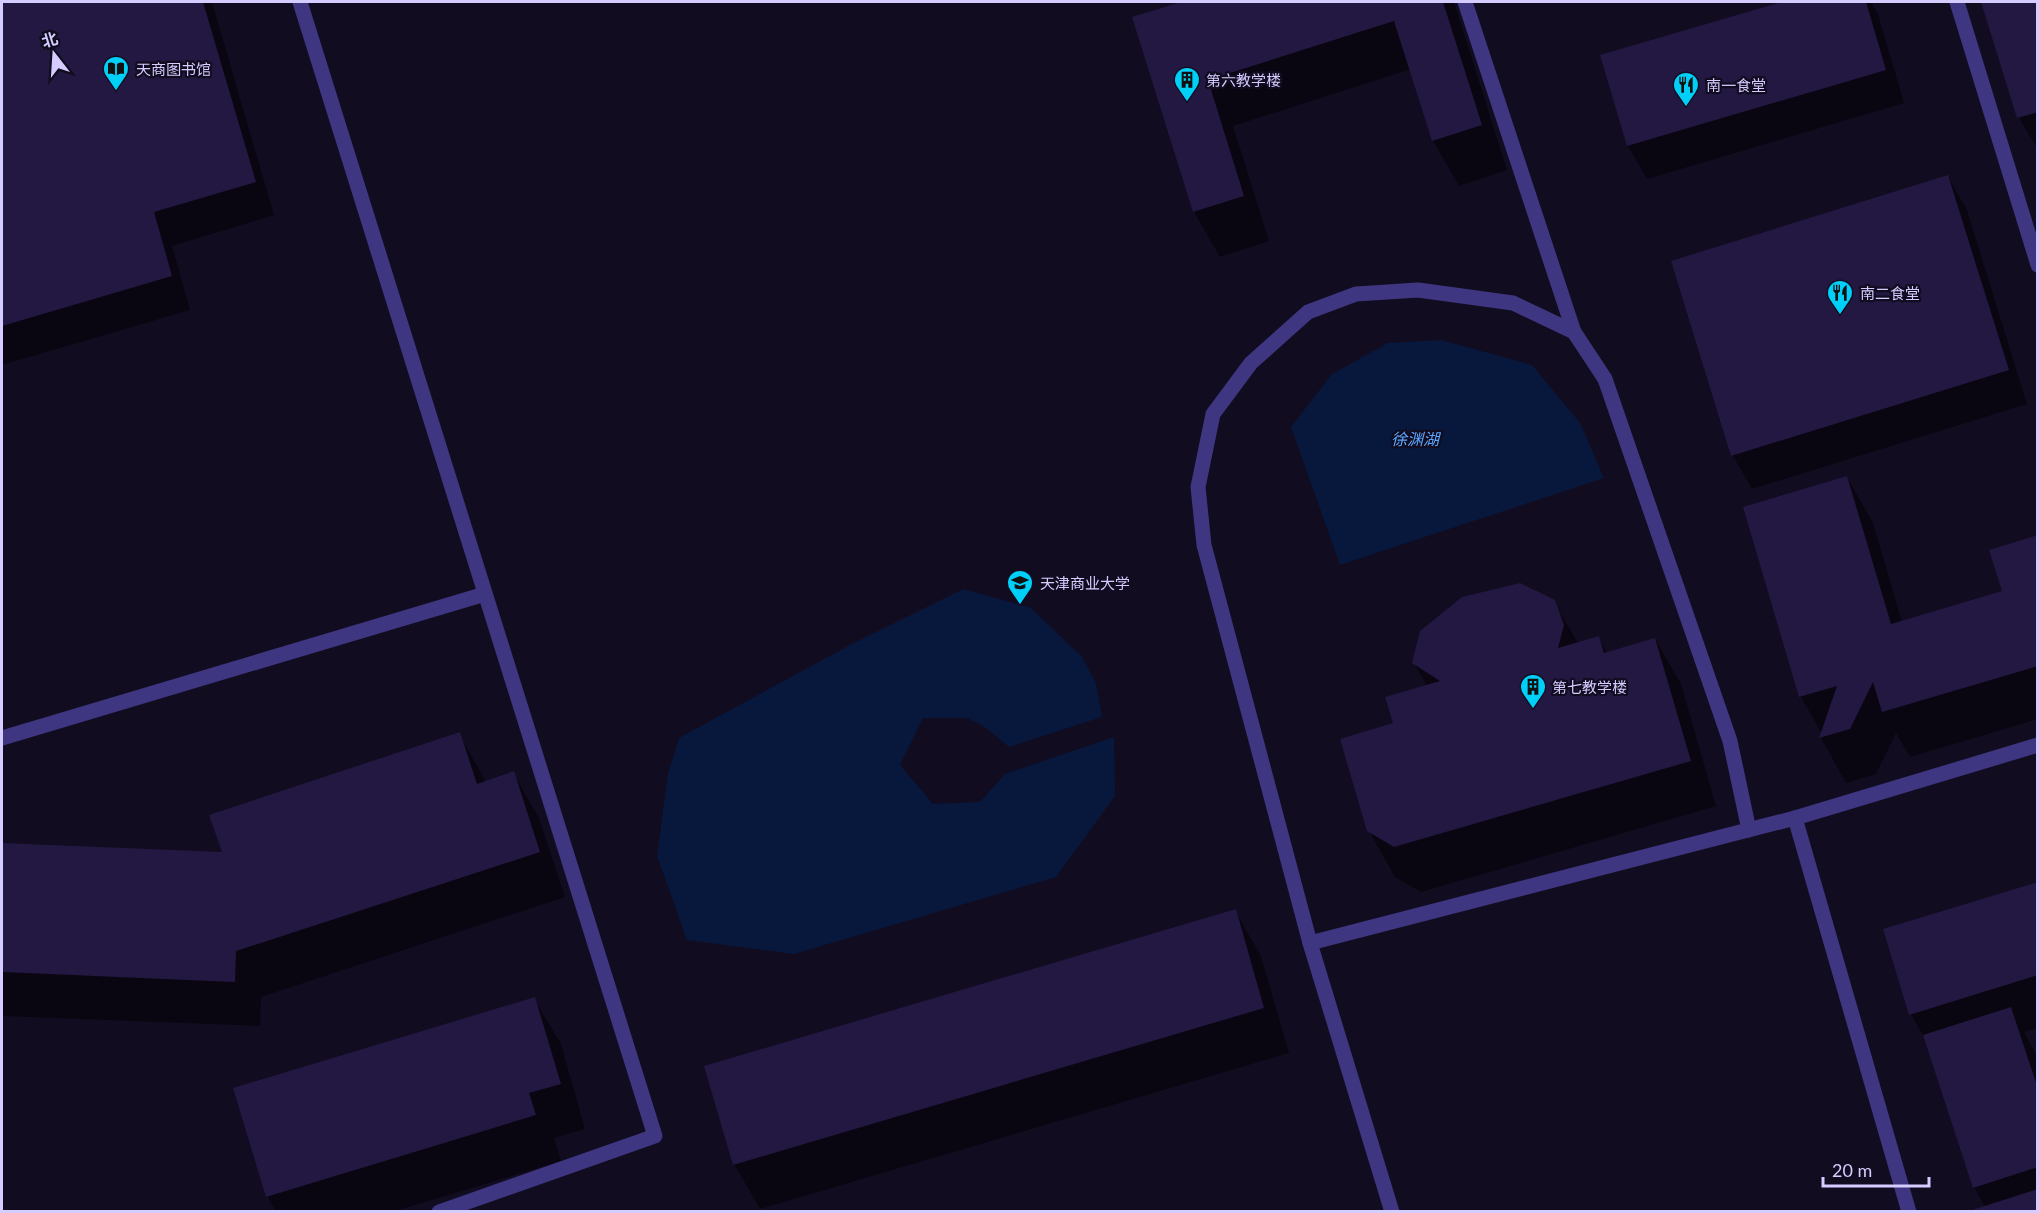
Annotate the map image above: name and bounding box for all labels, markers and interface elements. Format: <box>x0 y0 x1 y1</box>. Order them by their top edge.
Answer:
north arrow <box>24 24 84 84</box>
text: 北 <box>39 28 60 51</box>
library icon: 天商图书馆 <box>101 54 131 92</box>
place label: 天商图书馆 <box>136 60 211 78</box>
building icon: 第六教学楼 <box>1172 65 1202 103</box>
restaurant icon: 南一食堂 <box>1671 70 1701 108</box>
place label: 第六教学楼 <box>1206 71 1281 89</box>
place label: 南一食堂 <box>1706 76 1766 94</box>
restaurant icon: 南二食堂 <box>1825 278 1855 316</box>
place label: 南二食堂 <box>1860 284 1920 302</box>
water label: 徐渊湖 <box>1391 429 1442 448</box>
school or university icon: 天津商业大学 <box>1005 568 1035 606</box>
place label: 天津商业大学 <box>1040 574 1130 592</box>
building icon: 第七教学楼 <box>1518 672 1548 710</box>
place label: 第七教学楼 <box>1552 678 1627 696</box>
scale bar <box>1823 1150 1930 1188</box>
text: 20 m <box>1832 1159 1872 1181</box>

